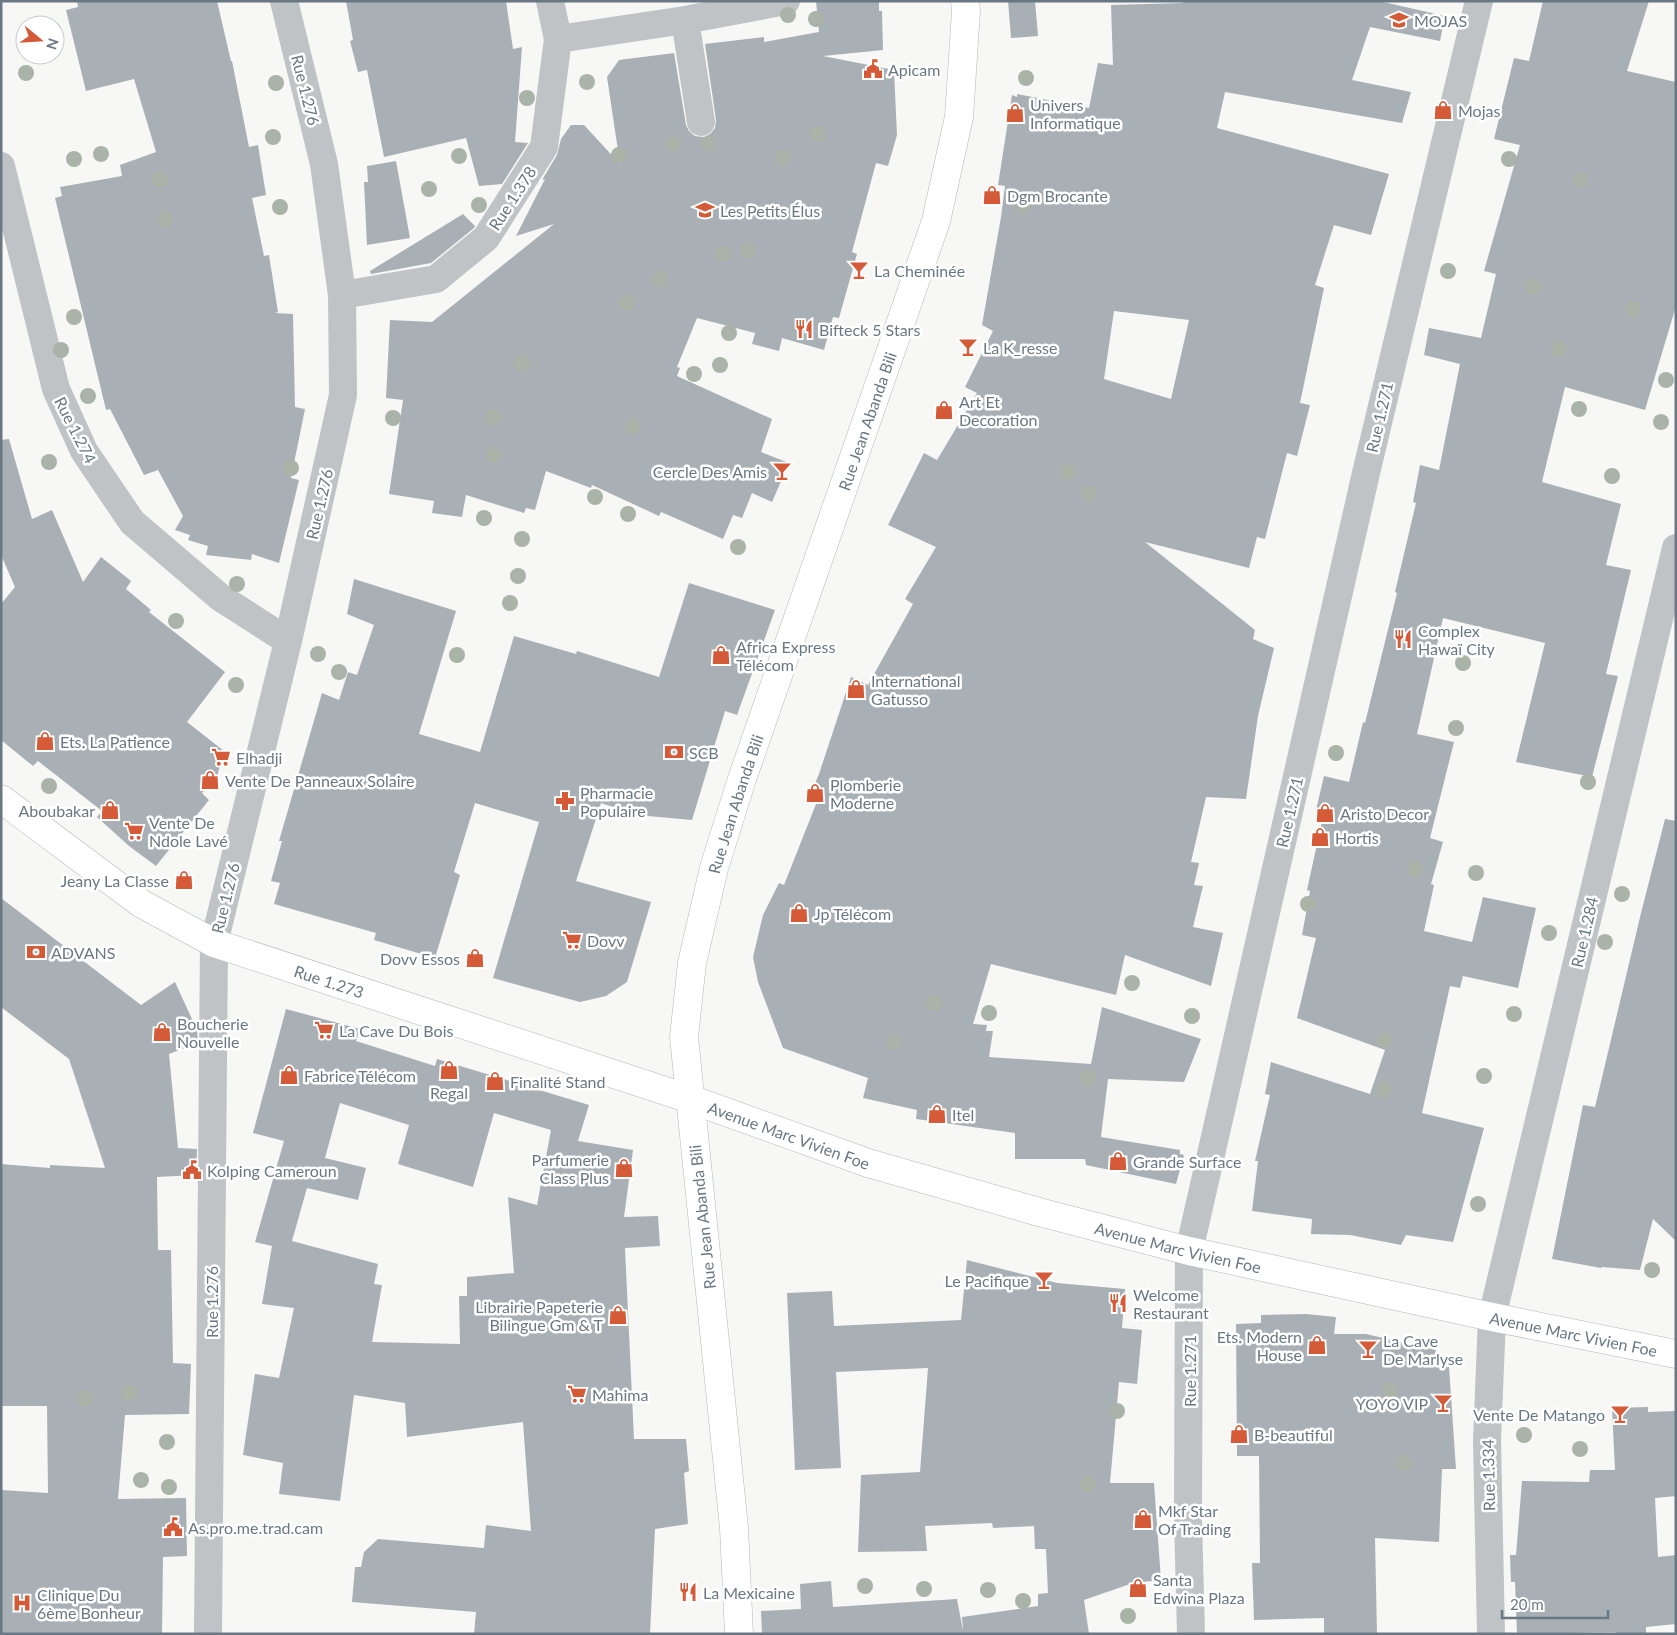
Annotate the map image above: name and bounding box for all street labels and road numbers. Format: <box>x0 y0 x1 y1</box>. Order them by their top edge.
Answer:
street label: Rue 1.276 <box>288 53 324 127</box>
street label: Rue 1.378 <box>484 163 540 233</box>
street label: Rue Jean Abanda Bili <box>834 349 899 493</box>
street label: Rue 1.271 <box>1362 380 1396 454</box>
street label: Rue 1.274 <box>51 394 101 466</box>
street label: Rue 1.276 <box>302 467 336 541</box>
street label: Rue Jean Abanda Bili <box>704 732 766 875</box>
street label: Rue 1.271 <box>1272 775 1306 849</box>
street label: Rue 1.276 <box>207 861 243 935</box>
street label: Rue 1.284 <box>1567 895 1601 969</box>
street label: Rue 1.273 <box>292 961 366 1001</box>
street label: Avenue Marc Vivien Foe <box>706 1097 873 1172</box>
street label: Rue Jean Abanda Bili <box>685 1144 719 1290</box>
street label: Avenue Marc Vivien Foe <box>1093 1217 1263 1276</box>
street label: Rue 1.276 <box>202 1266 221 1338</box>
street label: Avenue Marc Vivien Foe <box>1488 1307 1659 1360</box>
street label: Rue 1.271 <box>1180 1335 1199 1407</box>
street label: Rue 1.334 <box>1478 1439 1498 1511</box>

